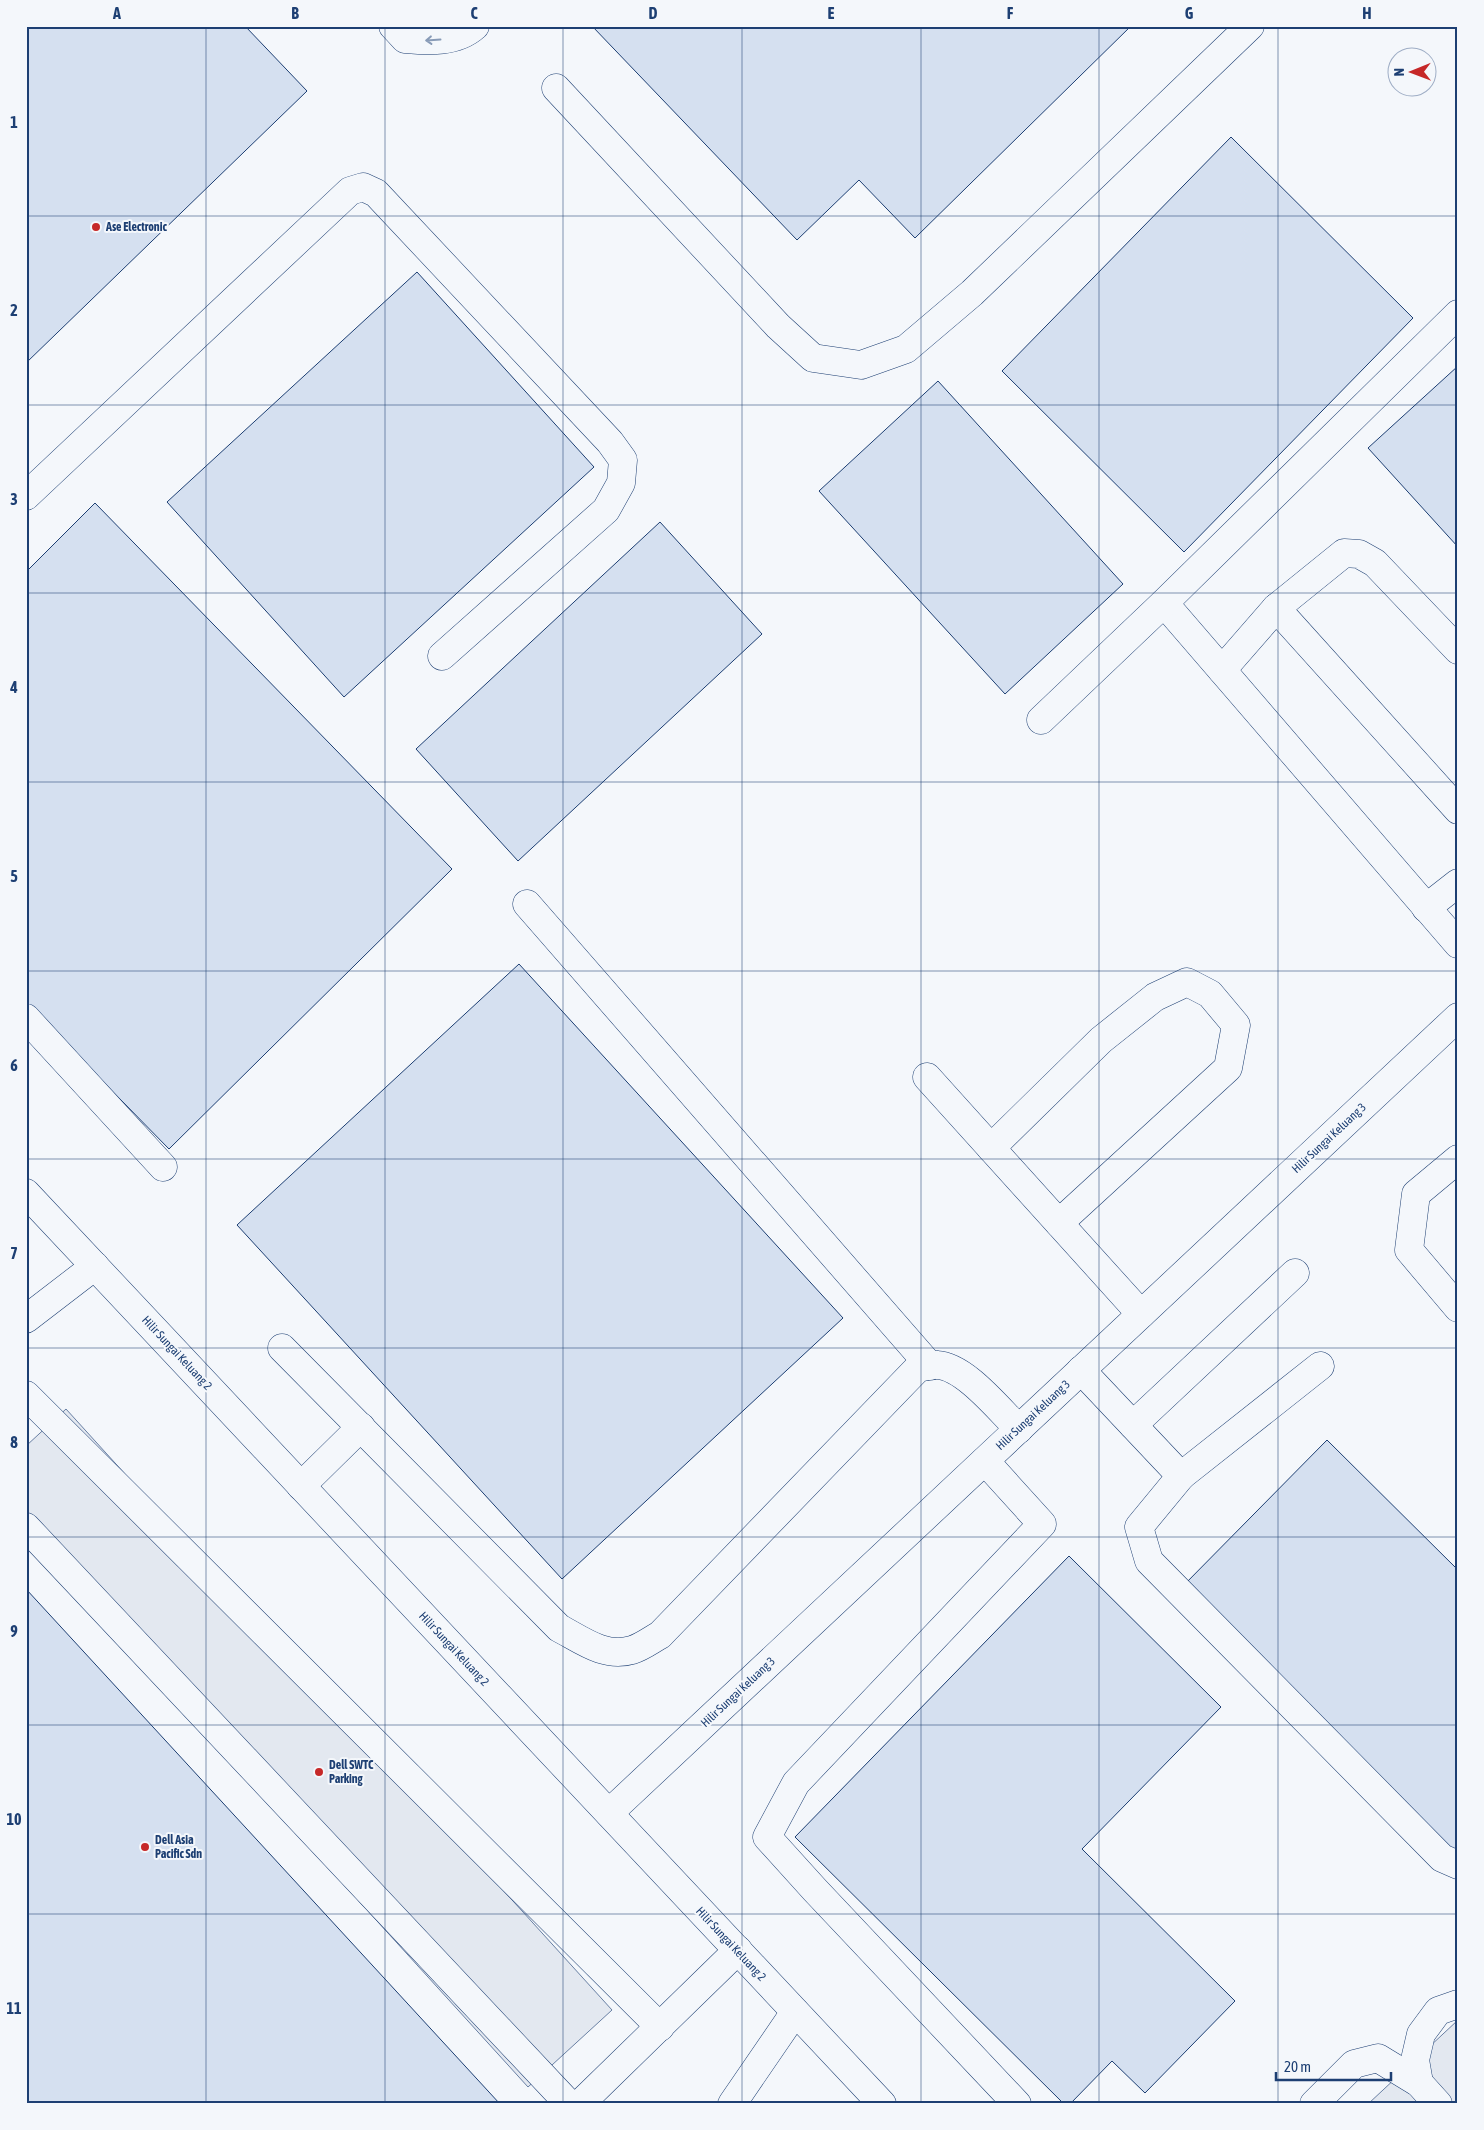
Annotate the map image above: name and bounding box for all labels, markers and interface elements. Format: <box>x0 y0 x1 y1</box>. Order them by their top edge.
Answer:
text: A <box>112 4 121 22</box>
text: B <box>291 4 299 22</box>
text: C <box>470 4 478 22</box>
text: D <box>649 4 658 22</box>
text: E <box>828 4 835 22</box>
text: F <box>1007 4 1014 22</box>
text: G <box>1185 4 1194 22</box>
text: H <box>1362 4 1372 22</box>
one-way arrow <box>425 35 441 45</box>
north arrow <box>1386 48 1436 98</box>
text: N <box>1391 68 1407 76</box>
text: 1 <box>10 113 18 131</box>
place label: Ase Electronic <box>105 220 167 234</box>
marker: Ase Electronic <box>90 221 102 233</box>
text: 2 <box>10 301 18 319</box>
text: 3 <box>10 490 18 508</box>
text: 4 <box>9 678 18 696</box>
text: 5 <box>10 867 18 885</box>
text: 6 <box>10 1056 18 1074</box>
street label: Hilir Sungai Keluang 3 <box>1289 1100 1369 1176</box>
text: 7 <box>10 1244 18 1262</box>
street label: Hilir Sungai Keluang 2 <box>139 1313 215 1393</box>
street label: Hilir Sungai Keluang 3 <box>993 1377 1073 1453</box>
text: 8 <box>10 1433 18 1451</box>
street label: Hilir Sungai Keluang 2 <box>416 1609 492 1689</box>
text: 9 <box>10 1622 18 1640</box>
street label: Hilir Sungai Keluang 3 <box>698 1654 778 1730</box>
place label: Dell SWTC Parking <box>329 1758 374 1786</box>
marker: Dell SWTC Parking <box>313 1766 325 1778</box>
text: 10 <box>6 1810 22 1828</box>
place label: Dell Asia Pacific Sdn <box>155 1833 202 1861</box>
marker: Dell Asia Pacific Sdn <box>139 1841 151 1853</box>
street label: Hilir Sungai Keluang 2 <box>693 1904 769 1984</box>
text: 11 <box>6 1999 22 2017</box>
scale bar <box>1276 2050 1392 2082</box>
text: 20 m <box>1284 2058 1311 2075</box>

